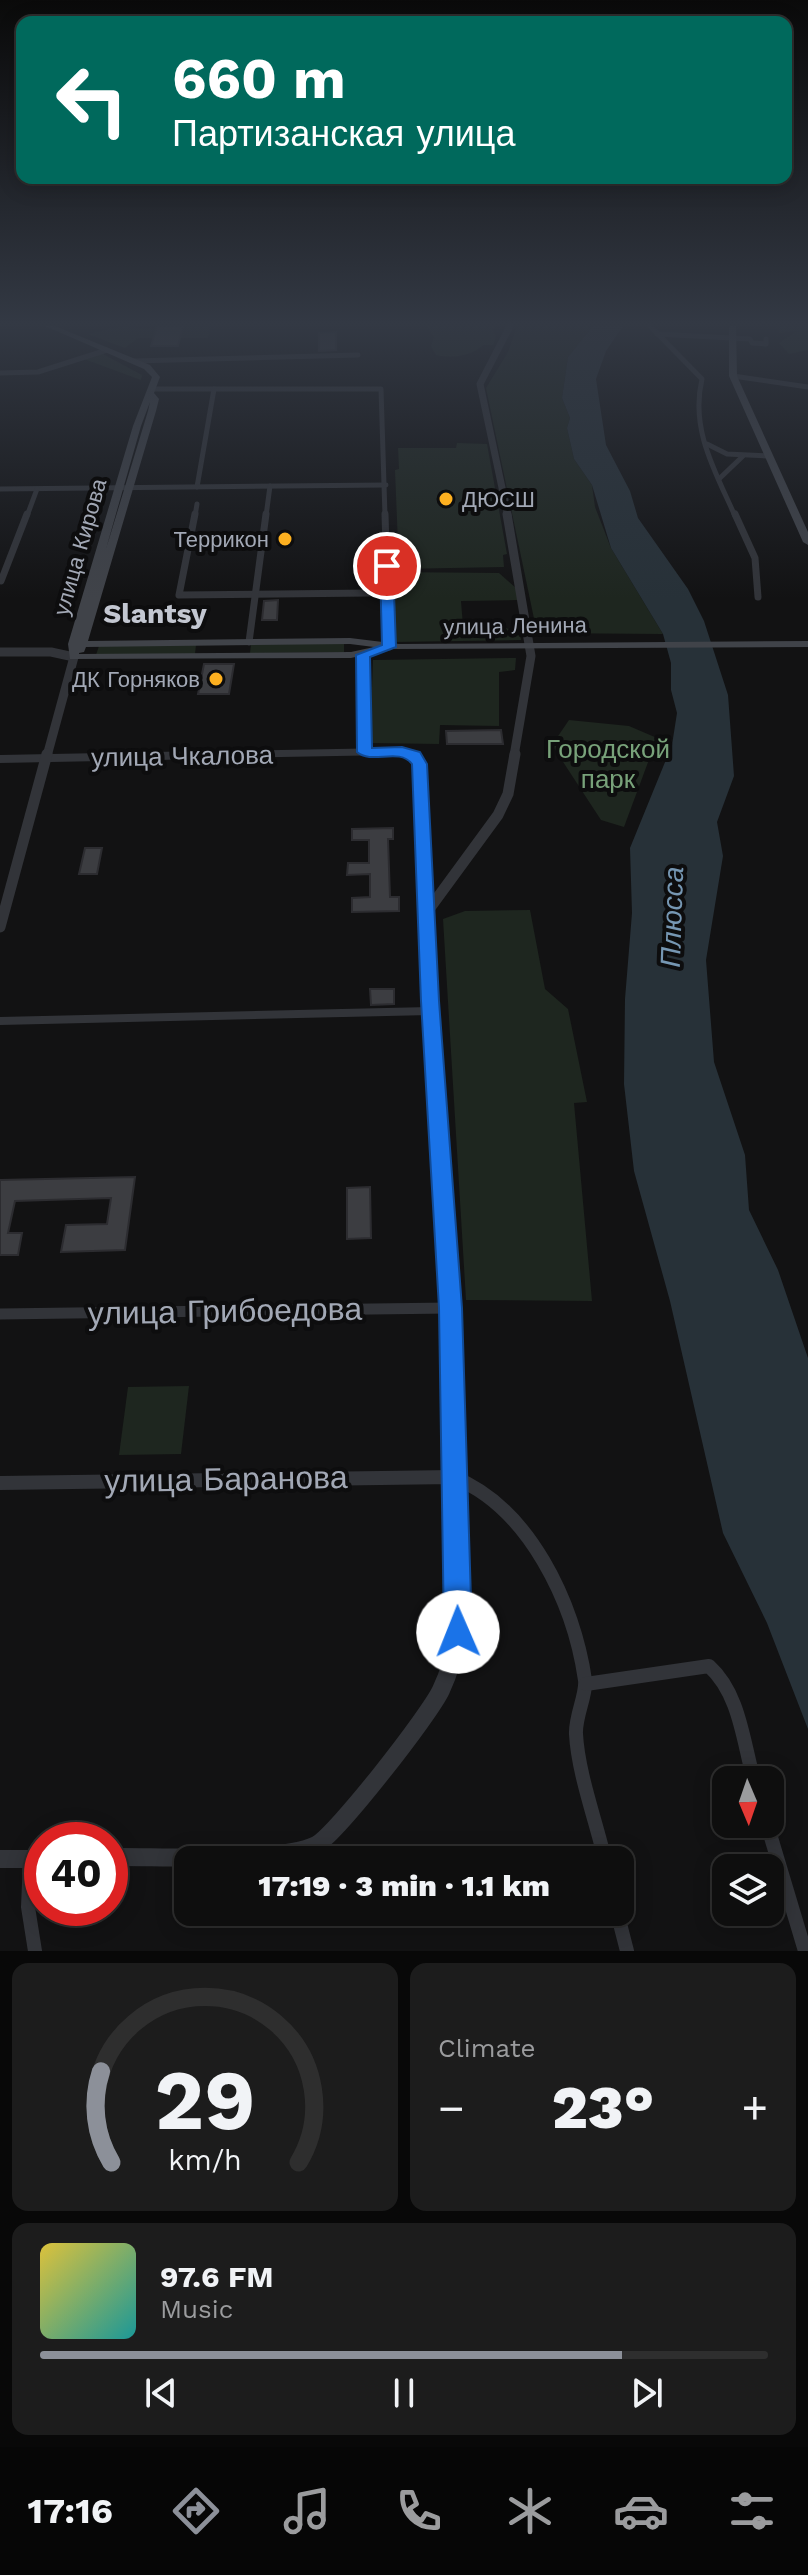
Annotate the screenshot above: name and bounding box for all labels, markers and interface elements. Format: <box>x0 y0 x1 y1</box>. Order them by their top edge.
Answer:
text: 660 m <box>172 46 346 112</box>
icon: left <box>40 48 144 152</box>
text: Партизанская улица <box>172 113 515 155</box>
street label: улица Кирова <box>49 475 112 618</box>
place label: ДЮСШ <box>462 487 535 512</box>
marker: ДЮСШ <box>437 490 455 508</box>
place label: Террикон <box>174 527 269 552</box>
marker: Террикон <box>276 530 294 548</box>
pin <box>353 532 421 600</box>
icon: arrive <box>365 544 409 588</box>
district label: Slantsy <box>103 597 207 630</box>
street label: улица Ленина <box>443 612 588 640</box>
place label: ДК Горняков <box>72 667 200 692</box>
marker: ДК Горняков <box>207 670 225 688</box>
park label: Городской парк <box>546 734 670 794</box>
street label: улица Чкалова <box>91 739 274 773</box>
water label: Плюсса <box>654 866 690 968</box>
street label: улица Грибоедова <box>88 1290 363 1332</box>
street label: улица Баранова <box>104 1458 348 1500</box>
position arrow <box>416 1590 500 1674</box>
north arrow <box>712 1766 784 1838</box>
map controls <box>712 1766 784 1926</box>
speed limit sign: 40 <box>24 1822 128 1926</box>
button: layers <box>712 1854 784 1926</box>
text: 17:19 · 3 min · 1.1 km <box>258 1868 550 1903</box>
text: Climate <box>438 2033 536 2063</box>
text: 29 <box>155 2052 255 2149</box>
text: 23° <box>552 2072 654 2143</box>
text: − <box>438 2082 465 2134</box>
text: + <box>741 2082 768 2134</box>
text: km/h <box>168 2143 242 2177</box>
text: 97.6 FM <box>160 2259 274 2294</box>
text: Music <box>160 2294 233 2324</box>
icon: previous <box>139 2371 183 2415</box>
icon: pause <box>382 2371 426 2415</box>
icon: next <box>625 2371 669 2415</box>
icon: directions <box>168 2483 224 2539</box>
icon: music <box>279 2483 335 2539</box>
icon: phone <box>391 2483 447 2539</box>
icon: climate <box>502 2483 558 2539</box>
icon: car <box>613 2483 669 2539</box>
icon: filters <box>724 2483 780 2539</box>
text: 17:16 <box>28 2490 113 2532</box>

